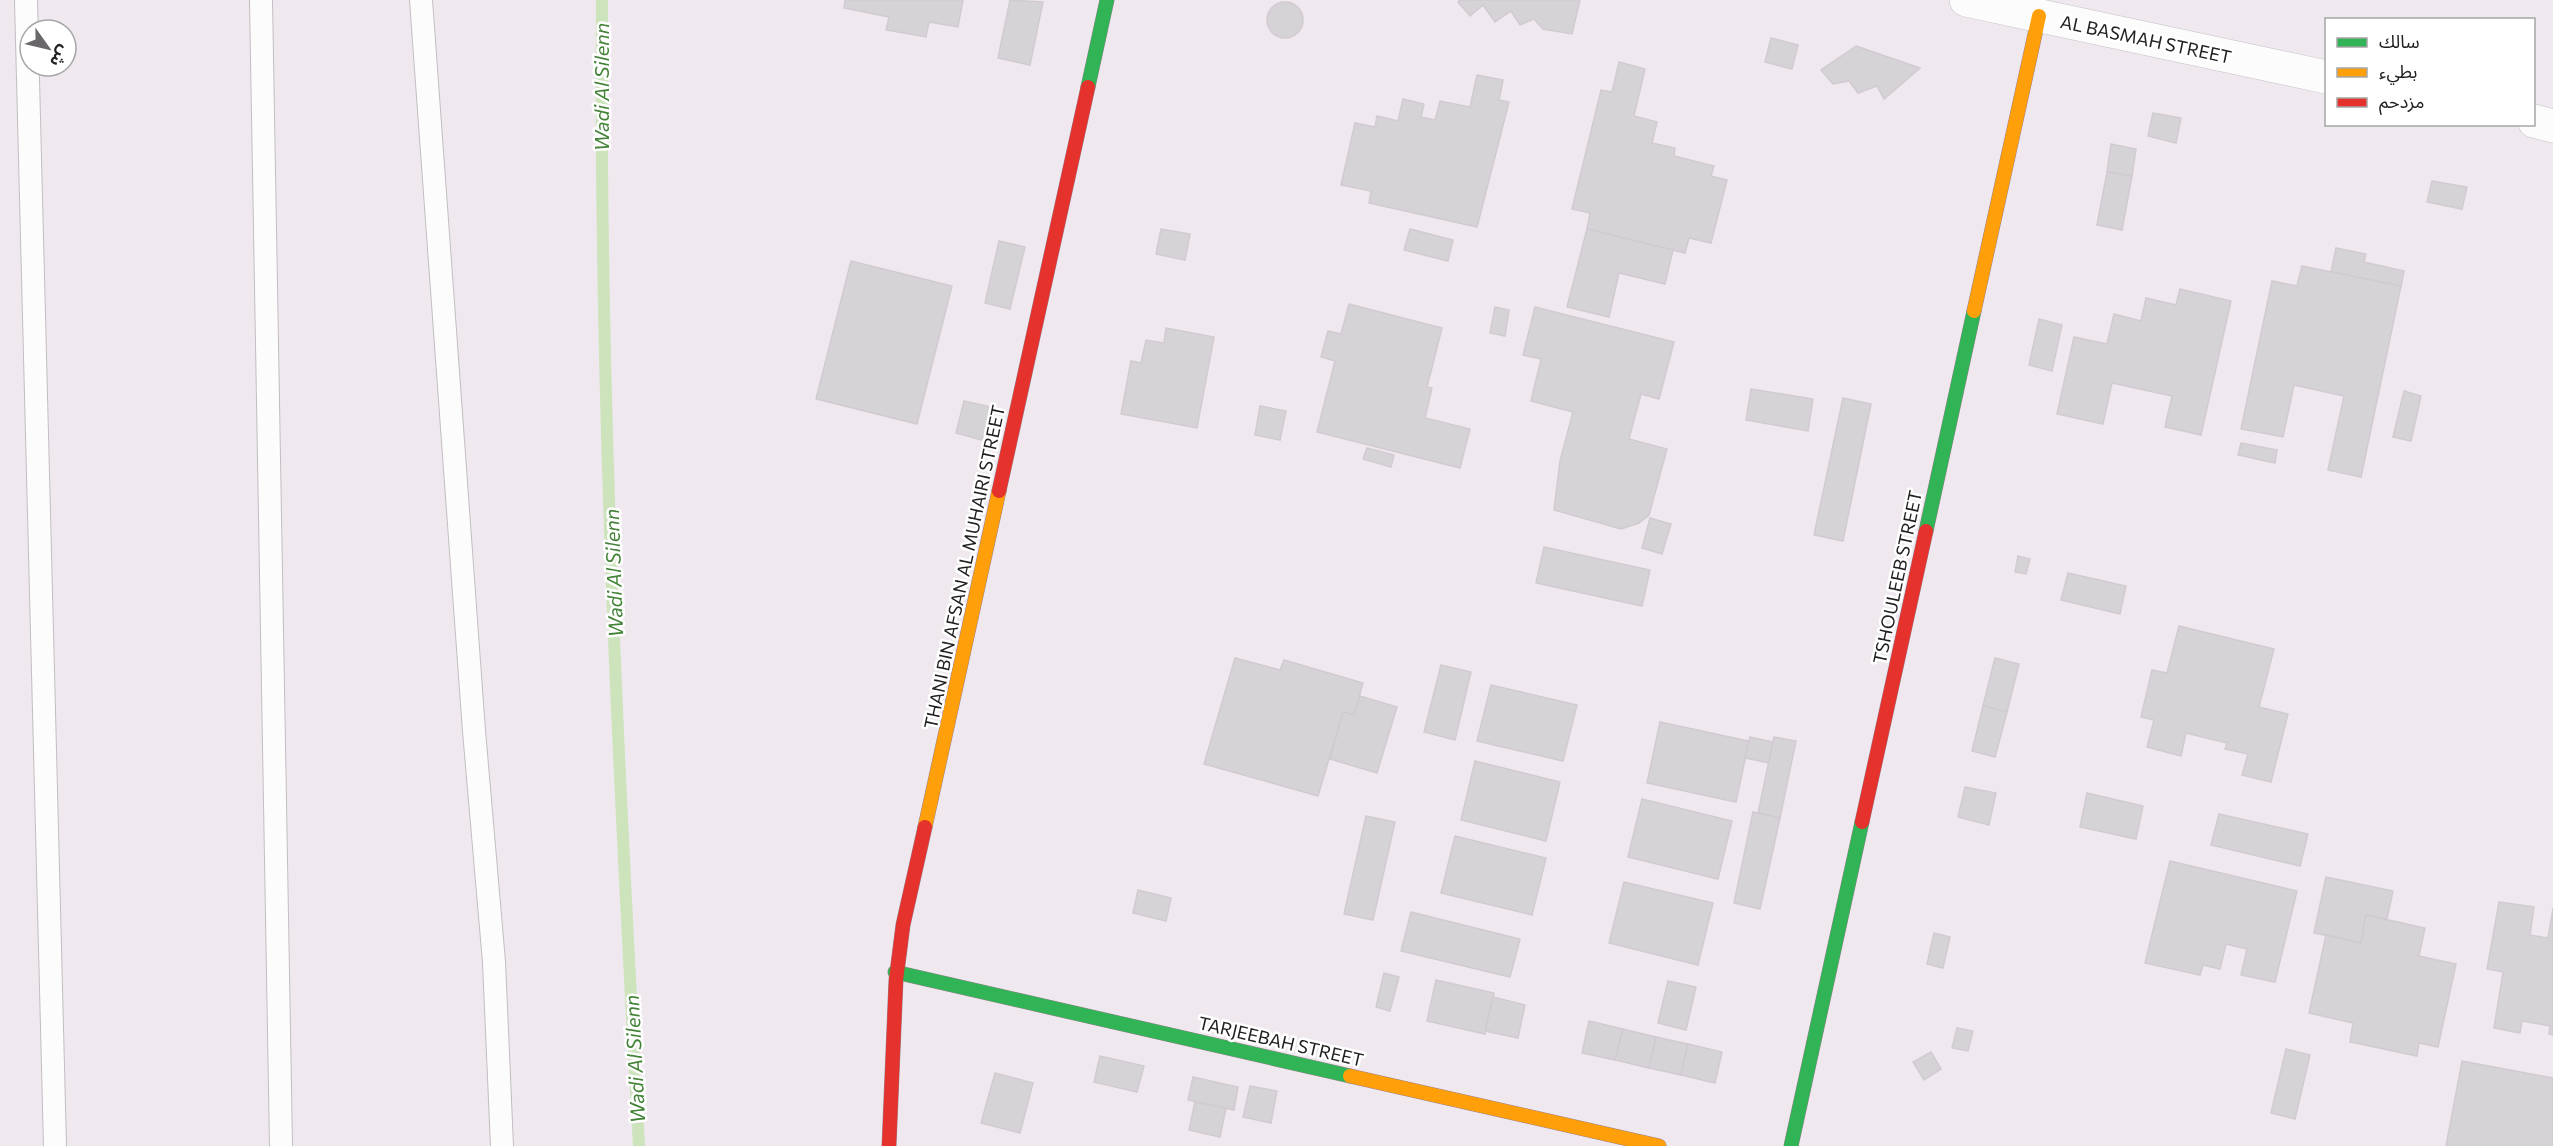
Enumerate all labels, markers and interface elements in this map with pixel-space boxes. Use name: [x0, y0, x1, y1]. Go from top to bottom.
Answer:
street label: AL BASMAH STREET: [2059, 10, 2233, 68]
north arrow: [18, 18, 78, 78]
legend: [2325, 18, 2535, 126]
water label: Wadi Al Silenn: [589, 23, 613, 151]
text: سالك: [2379, 30, 2420, 52]
text: ش: [46, 42, 75, 71]
text: بطيء: [2379, 60, 2417, 85]
text: مزدحم: [2379, 90, 2424, 115]
street label: THANI BIN AFSAN AL MUHAIRI STREET: [919, 403, 1009, 731]
street label: TSHOULEEB STREET: [1868, 488, 1926, 666]
water label: Wadi Al Silenn: [599, 508, 627, 638]
water label: Wadi Al Silenn: [619, 994, 649, 1124]
street label: TARJEEBAH STREET: [1196, 1011, 1366, 1071]

